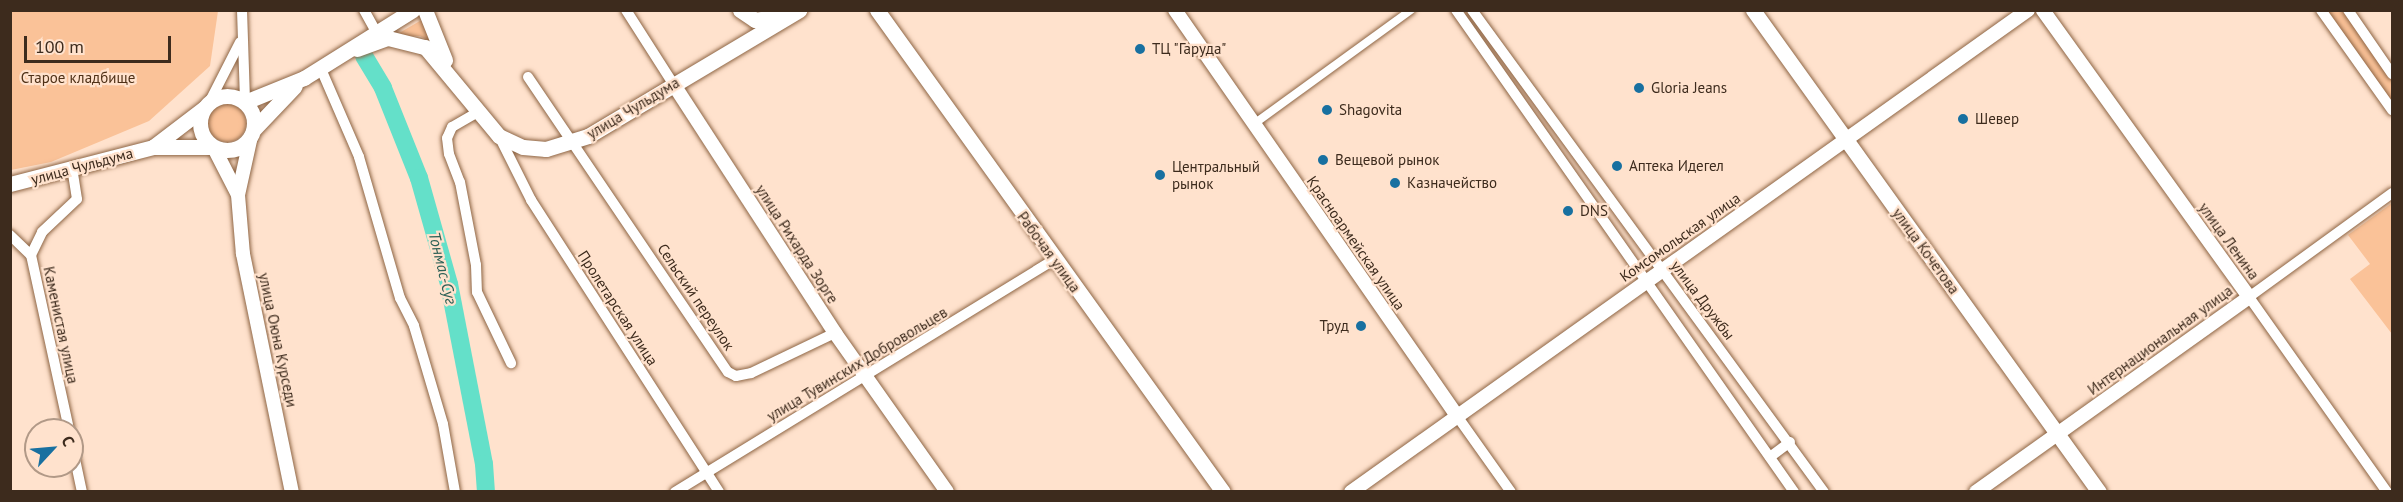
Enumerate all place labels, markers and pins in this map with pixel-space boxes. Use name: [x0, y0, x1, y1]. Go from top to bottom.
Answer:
place label: ТЦ "Гаруда": [1152, 40, 1227, 58]
marker: ТЦ "Гаруда": [1133, 42, 1147, 56]
place label: Gloria Jeans: [1651, 79, 1727, 97]
marker: Gloria Jeans: [1632, 81, 1646, 95]
place label: Shagovita: [1339, 101, 1402, 119]
marker: Shagovita: [1320, 103, 1334, 117]
place label: Шевер: [1975, 110, 2019, 128]
marker: Шевер: [1956, 112, 1970, 126]
place label: Вещевой рынок: [1335, 151, 1439, 169]
marker: Вещевой рынок: [1316, 153, 1330, 167]
place label: Центральный рынок: [1172, 157, 1260, 192]
place label: Аптека Идегел: [1629, 157, 1724, 175]
marker: Аптека Идегел: [1610, 159, 1624, 173]
marker: Центральный рынок: [1153, 168, 1167, 182]
place label: Казначейство: [1407, 174, 1497, 192]
marker: Казначейство: [1388, 176, 1402, 190]
place label: DNS: [1580, 202, 1608, 220]
marker: DNS: [1561, 204, 1575, 218]
place label: Труд: [1319, 317, 1349, 335]
marker: Труд: [1354, 319, 1368, 333]

